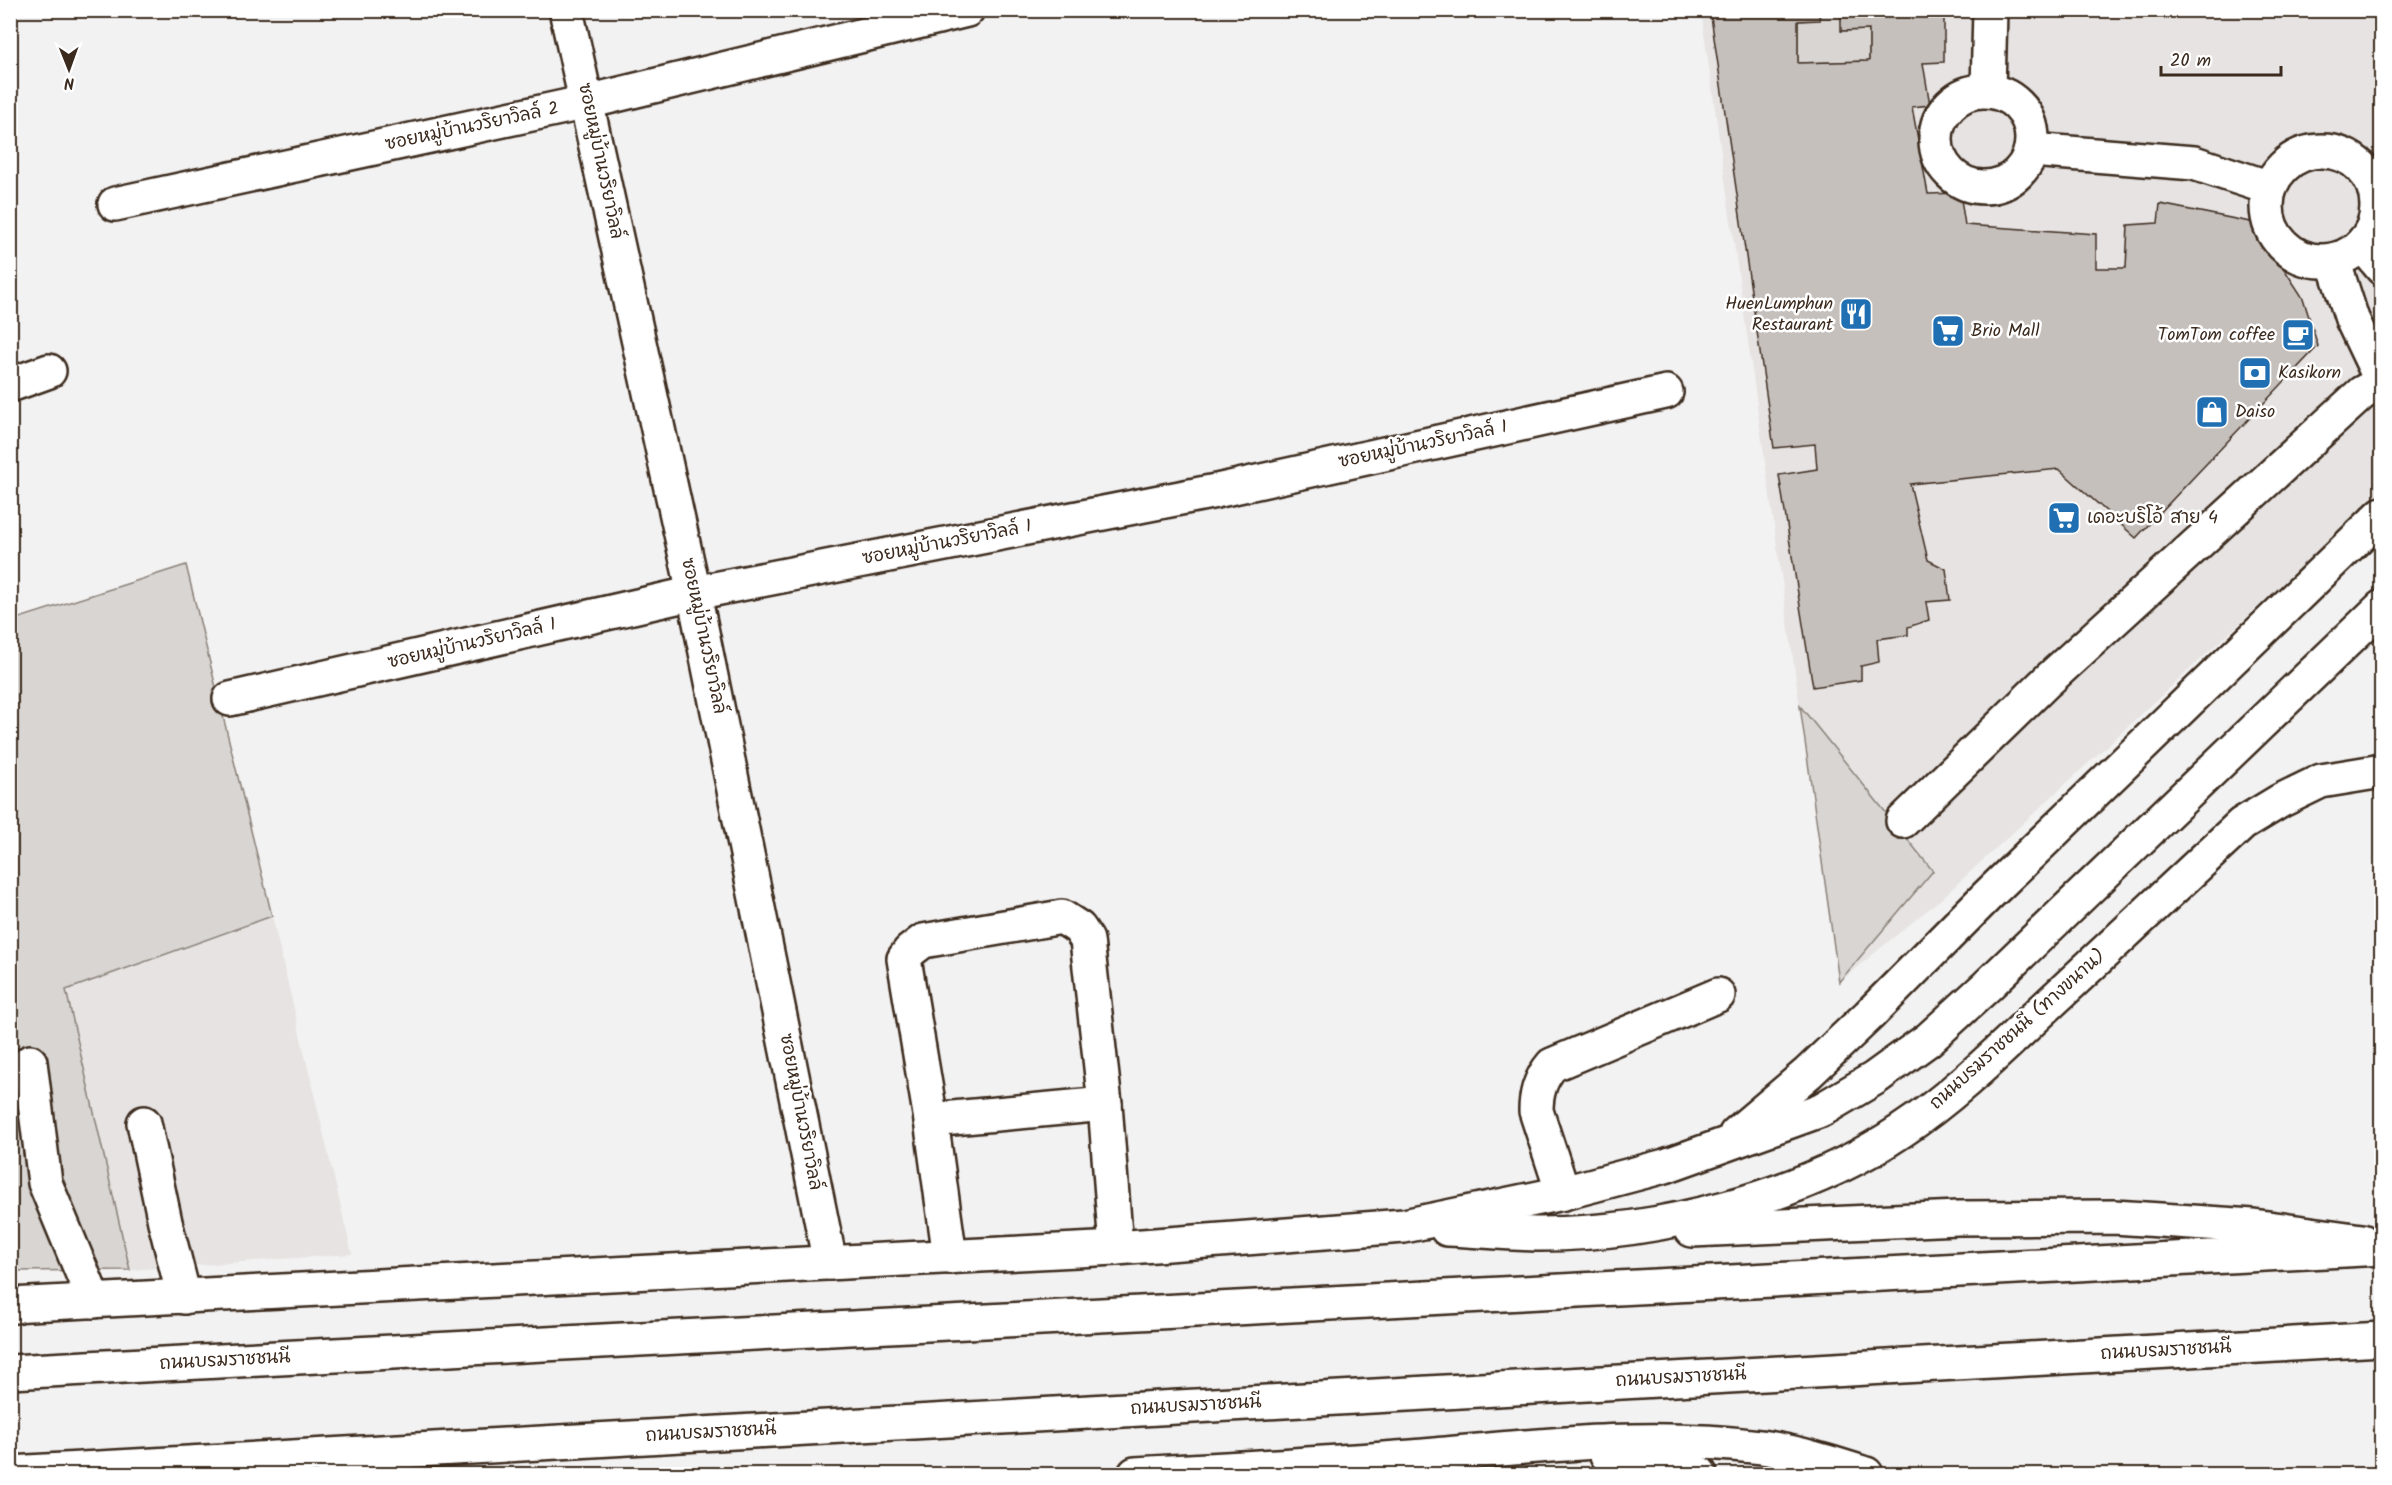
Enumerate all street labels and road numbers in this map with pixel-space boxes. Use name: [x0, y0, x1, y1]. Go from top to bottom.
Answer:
street label: ซอยหมู่บ้านวริยาวิลล์: [569, 80, 631, 242]
street label: ซอยหมู่บ้านวริยาวิลล์ 2: [383, 94, 561, 160]
street label: ซอยหมู่บ้านวริยาวิลล์ 1: [1336, 413, 1510, 477]
street label: ซอยหมู่บ้านวริยาวิลล์ 1: [860, 512, 1034, 574]
street label: ซอยหมู่บ้านวริยาวิลล์: [672, 555, 734, 717]
street label: ซอยหมู่บ้านวริยาวิลล์ 1: [385, 611, 559, 677]
street label: ถนนบรมราชชนนี (ทางขนาน): [1923, 943, 2113, 1117]
street label: ซอยหมู่บ้านวริยาวิลล์: [771, 1031, 829, 1193]
street label: ถนนบรมราชชนนี: [2100, 1333, 2232, 1369]
street label: ถนนบรมราชชนนี: [159, 1343, 291, 1379]
street label: ถนนบรมราชชนนี: [1615, 1360, 1747, 1396]
street label: ถนนบรมราชชนนี: [1130, 1388, 1262, 1424]
street label: ถนนบรมราชชนนี: [645, 1415, 777, 1451]

